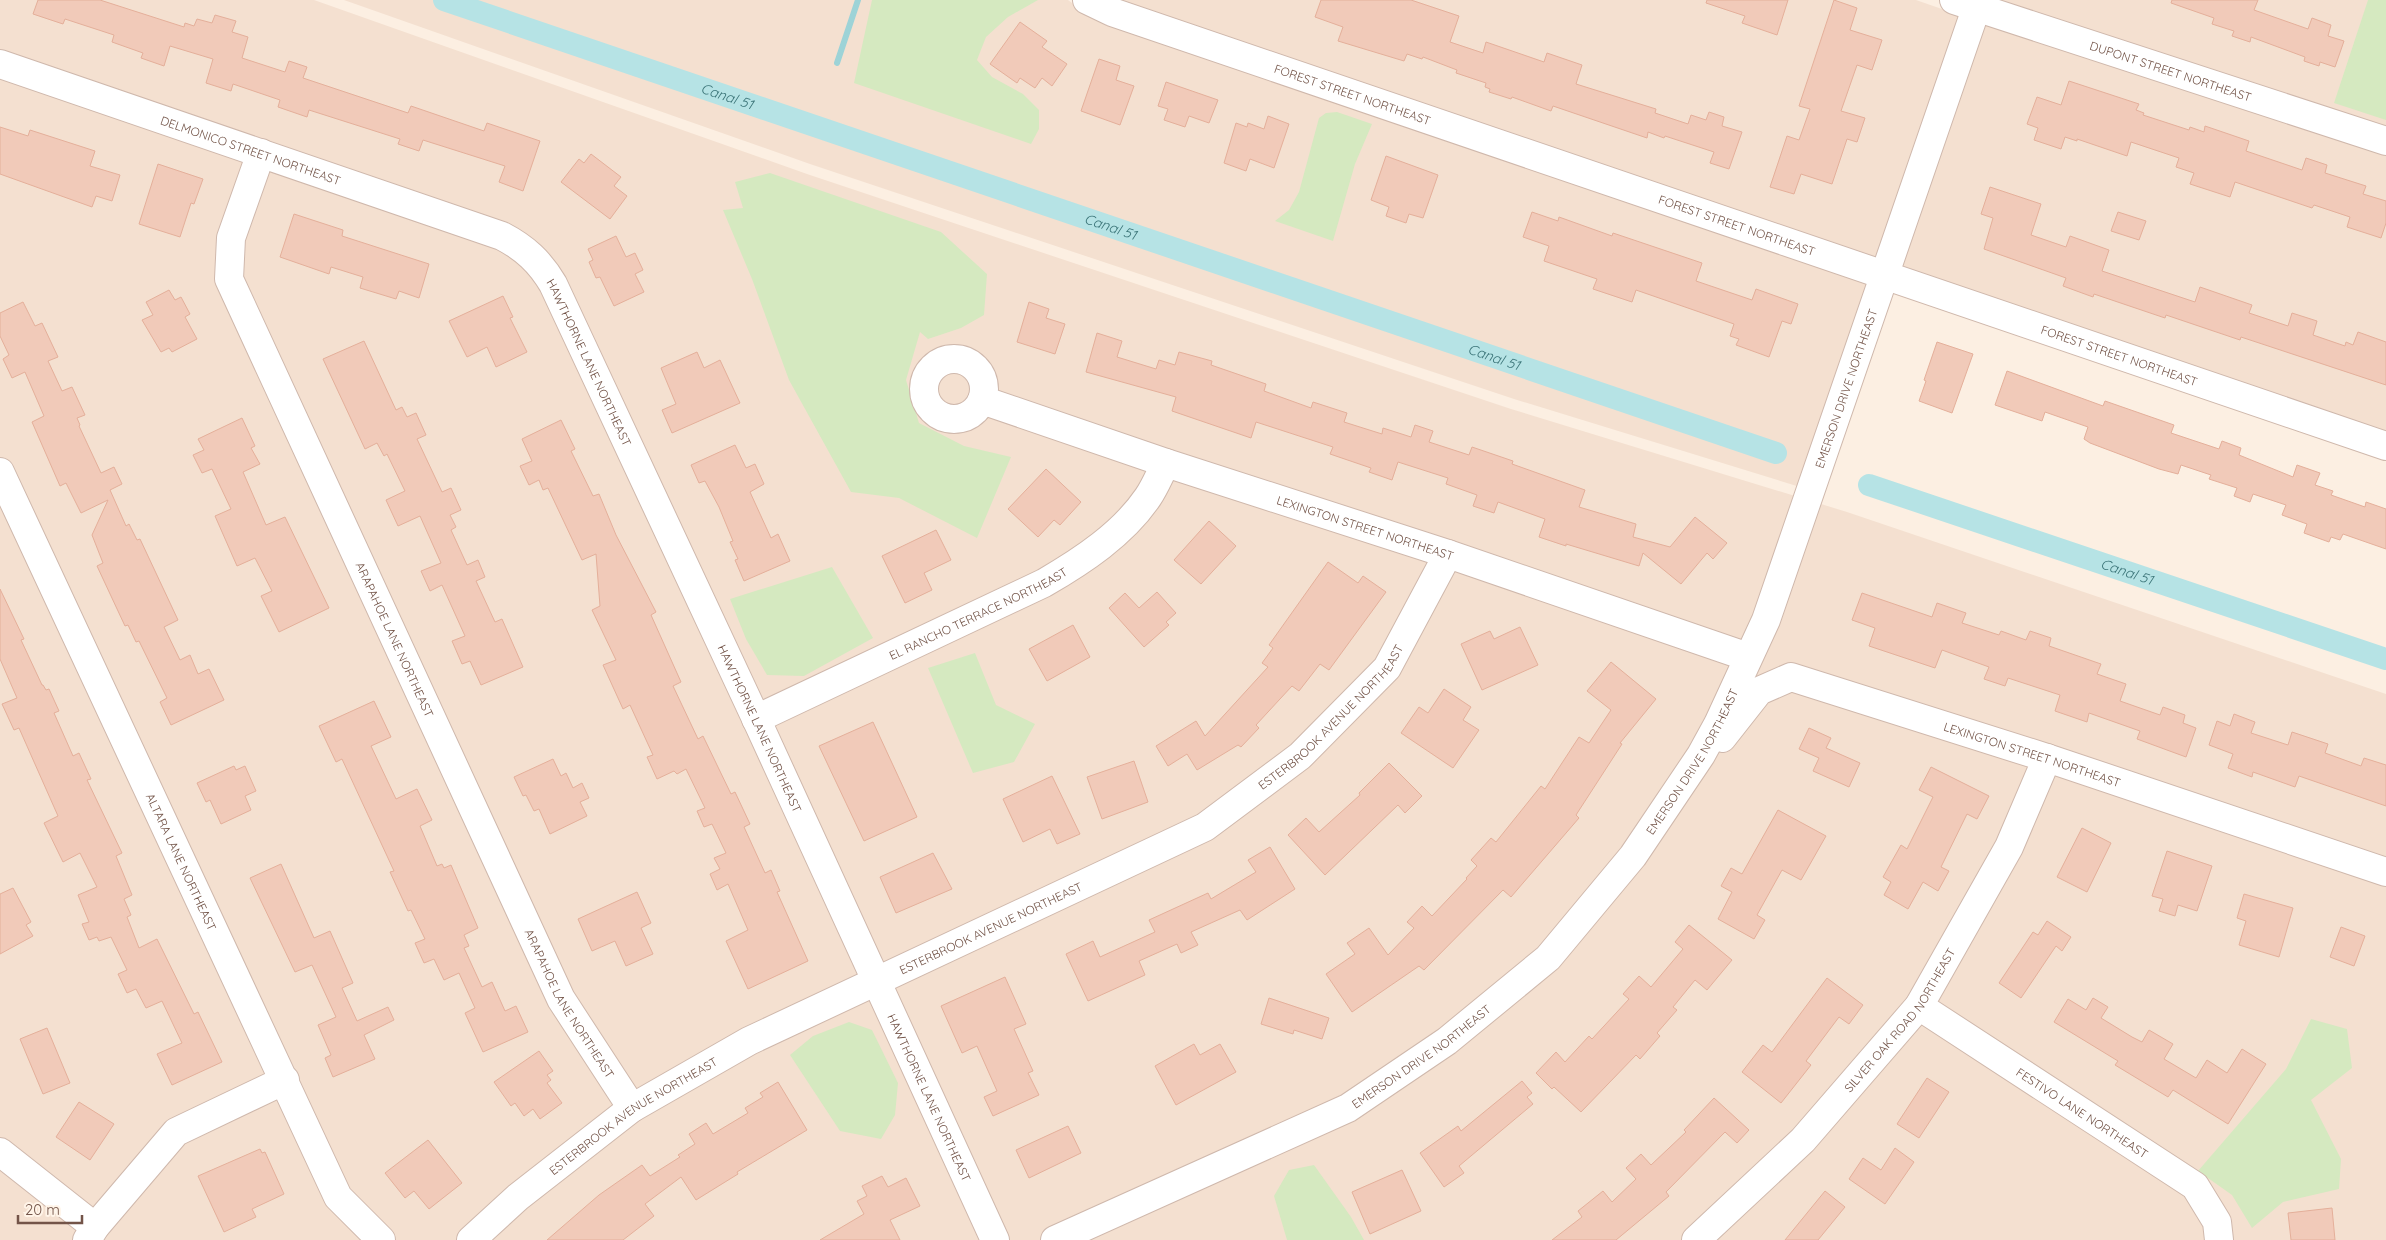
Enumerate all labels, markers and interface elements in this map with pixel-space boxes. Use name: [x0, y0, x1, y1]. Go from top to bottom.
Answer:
street label: DUPONT STREET NORTHEAST: [2088, 37, 2254, 104]
street label: FOREST STREET NORTHEAST: [1272, 60, 1433, 128]
water label: Canal 51: [699, 79, 756, 114]
street label: DELMONICO STREET NORTHEAST: [159, 112, 343, 188]
street label: FOREST STREET NORTHEAST: [1657, 191, 1817, 259]
water label: Canal 51: [1082, 209, 1140, 244]
street label: HAWTHORNE LANE NORTHEAST: [544, 276, 635, 448]
street label: EMERSON DRIVE NORTHEAST: [1811, 307, 1880, 470]
street label: FOREST STREET NORTHEAST: [2039, 322, 2200, 389]
water label: Canal 51: [1465, 340, 1523, 375]
street label: LEXINGTON STREET NORTHEAST: [1275, 492, 1456, 563]
water label: Canal 51: [2098, 555, 2156, 589]
street label: ARAPAHOE LANE NORTHEAST: [353, 559, 437, 719]
street label: EL RANCHO TERRACE NORTHEAST: [887, 564, 1070, 663]
street label: HAWTHORNE LANE NORTHEAST: [715, 642, 805, 815]
street label: ESTERBROOK AVENUE NORTHEAST: [1255, 642, 1406, 792]
street label: EMERSON DRIVE NORTHEAST: [1642, 686, 1741, 837]
street label: LEXINGTON STREET NORTHEAST: [1942, 718, 2123, 790]
street label: ALTARA LANE NORTHEAST: [143, 790, 220, 933]
street label: ESTERBROOK AVENUE NORTHEAST: [897, 878, 1084, 977]
street label: ARAPAHOE LANE NORTHEAST: [522, 926, 618, 1081]
street label: SILVER OAK ROAD NORTHEAST: [1841, 945, 1958, 1095]
street label: EMERSON DRIVE NORTHEAST: [1349, 1001, 1493, 1111]
street label: HAWTHORNE LANE NORTHEAST: [885, 1011, 975, 1184]
street label: ESTERBROOK AVENUE NORTHEAST: [546, 1053, 720, 1178]
street label: FESTIVO LANE NORTHEAST: [2014, 1064, 2151, 1161]
scale bar: [18, 1192, 81, 1224]
text: 20 m: [25, 1200, 60, 1219]

